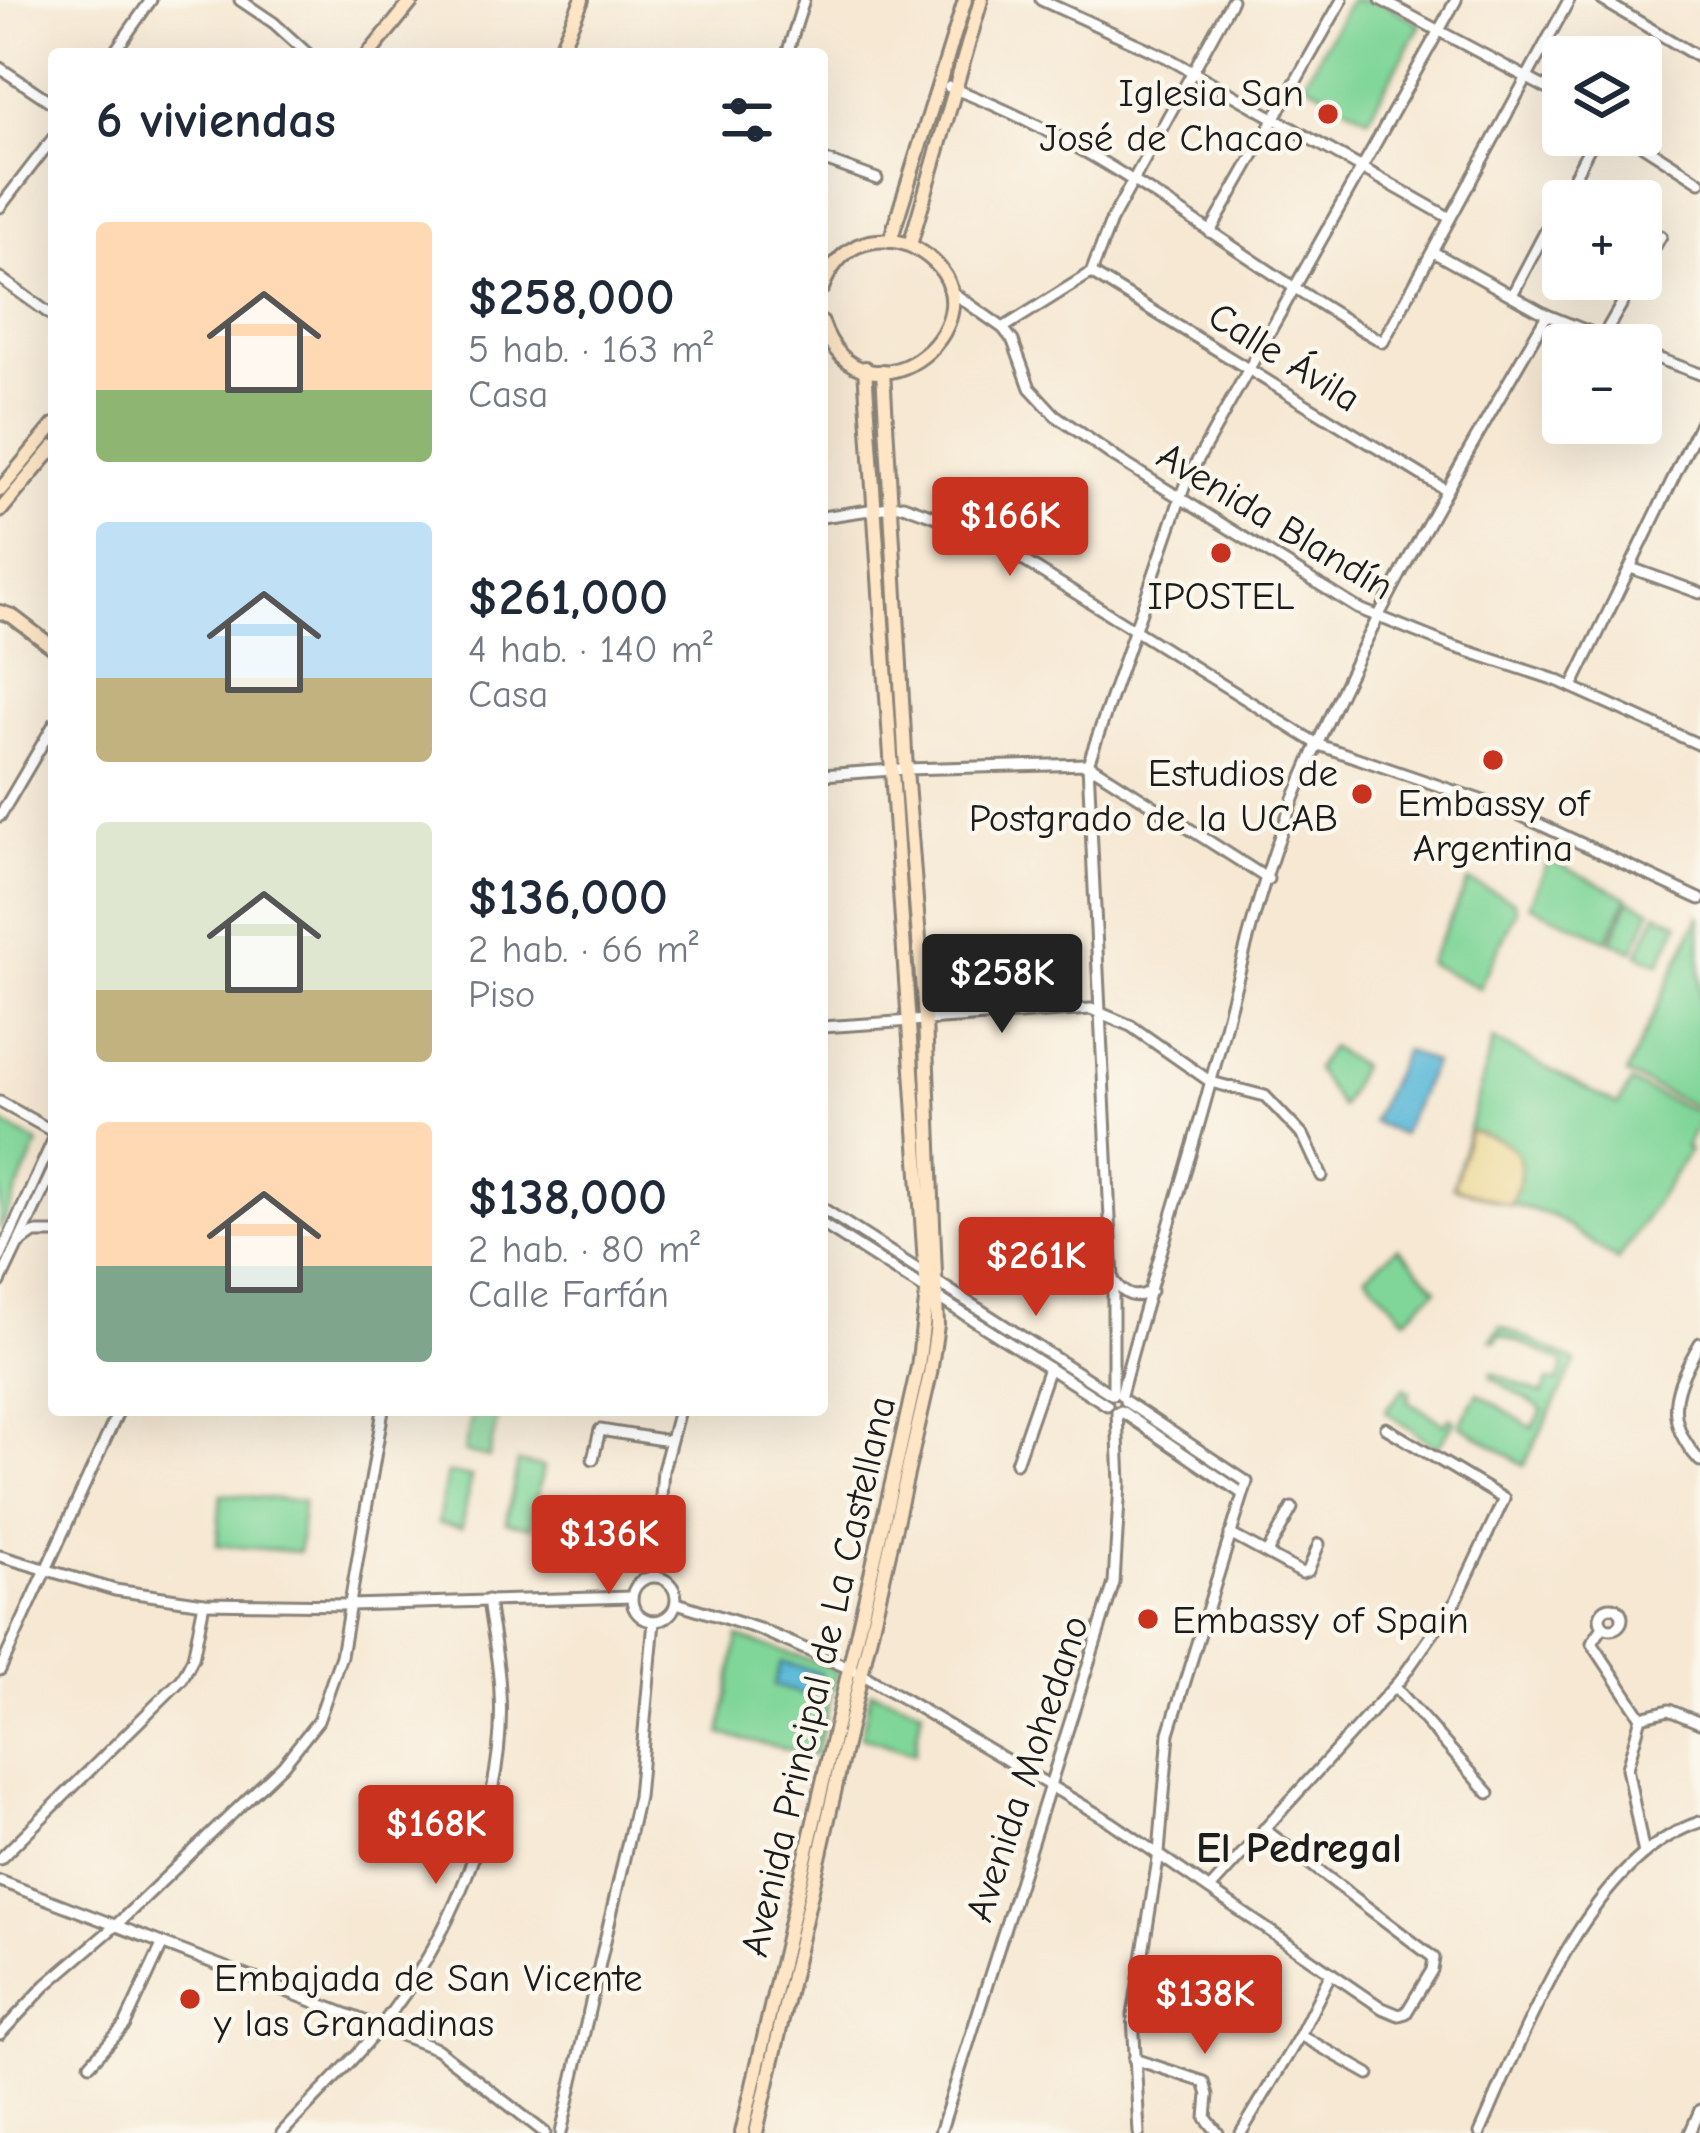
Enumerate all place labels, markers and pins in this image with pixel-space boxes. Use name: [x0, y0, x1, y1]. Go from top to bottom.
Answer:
place label: Iglesia San José de Chacao: [1039, 71, 1304, 161]
marker: Iglesia San José de Chacao: [1315, 101, 1341, 127]
pin: $166K: [926, 477, 1094, 579]
marker: IPOSTEL: [1208, 540, 1234, 566]
place label: IPOSTEL: [1147, 574, 1295, 619]
marker: Embassy of Argentina: [1480, 747, 1506, 773]
place label: Estudios de Postgrado de la UCAB: [969, 751, 1338, 841]
marker: Estudios de Postgrado de la UCAB: [1349, 781, 1375, 807]
place label: Embassy of Argentina: [1397, 781, 1591, 871]
pin: $258K: [918, 934, 1086, 1036]
pin: $261K: [952, 1217, 1120, 1319]
pin: $136K: [525, 1495, 693, 1597]
place label: Embassy of Spain: [1172, 1598, 1469, 1643]
marker: Embassy of Spain: [1135, 1606, 1161, 1632]
pin: $168K: [352, 1785, 520, 1887]
pin: $138K: [1121, 1955, 1289, 2057]
place label: Embajada de San Vicente y las Granadinas: [213, 1956, 643, 2046]
marker: Embajada de San Vicente y las Granadinas: [177, 1986, 203, 2012]

